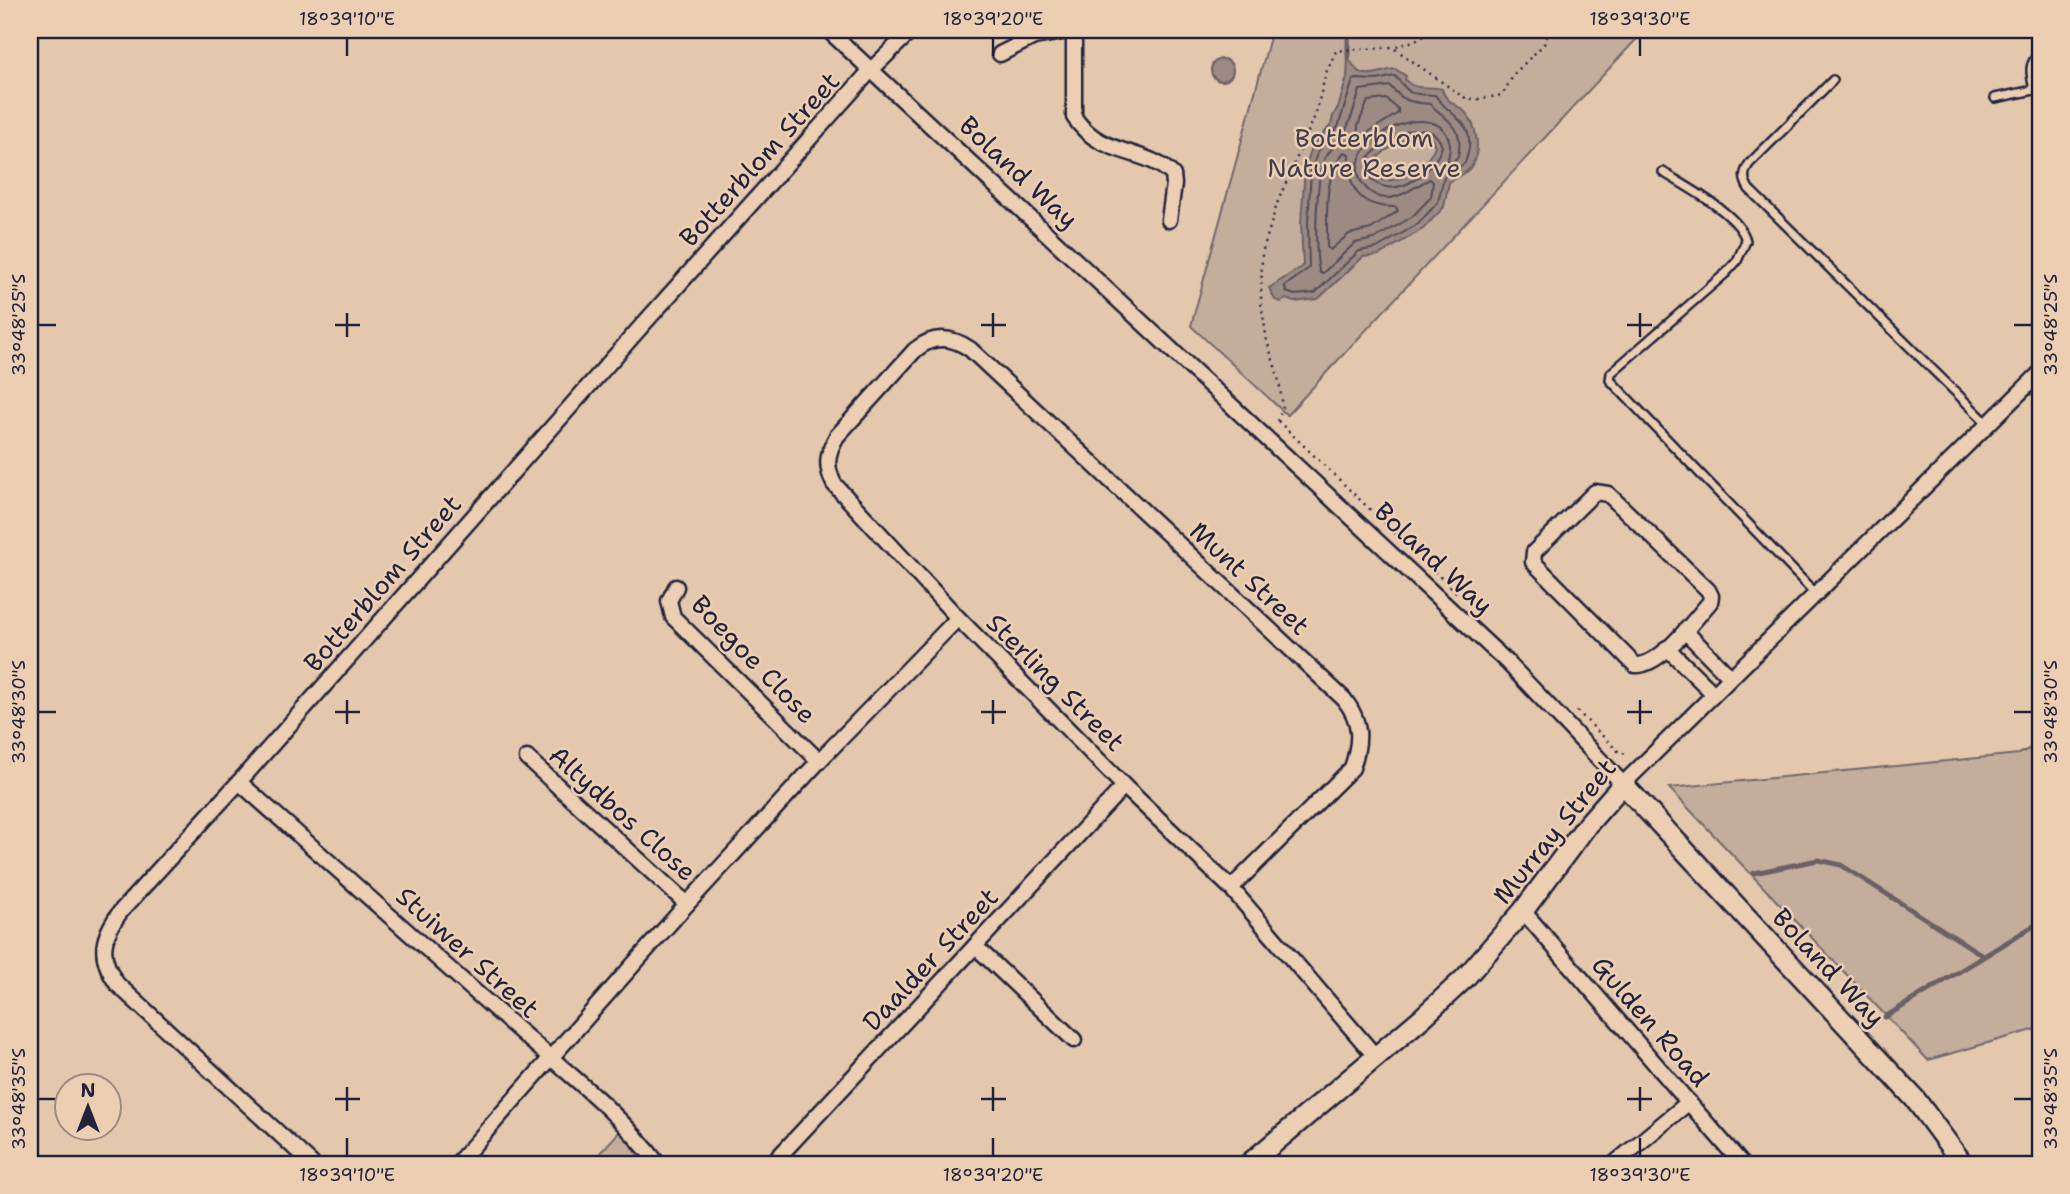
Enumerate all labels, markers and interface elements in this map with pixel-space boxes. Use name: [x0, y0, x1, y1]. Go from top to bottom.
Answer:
text: 18°39'10"E: [299, 7, 395, 31]
text: 18°39'20"E: [943, 7, 1043, 31]
text: 18°39'30"E: [1590, 7, 1690, 31]
street label: Botterblom Street: [671, 64, 847, 254]
street label: Boland Way: [952, 108, 1086, 236]
park label: Botterblom Nature Reserve: [1267, 120, 1461, 185]
text: 33°48'25"S: [7, 274, 31, 376]
text: 33°48'25"S: [2039, 274, 2063, 376]
street label: Botterblom Street: [295, 487, 469, 679]
street label: Boland Way: [1367, 494, 1501, 622]
street label: Munt Street: [1182, 513, 1318, 643]
street label: Boegoe Close: [684, 587, 824, 731]
street label: Sterling Street: [979, 605, 1133, 759]
text: 33°48'30"S: [7, 660, 31, 764]
text: 33°48'30"S: [2039, 660, 2063, 764]
street label: Altydbos Close: [542, 737, 704, 889]
street label: Murray Street: [1484, 751, 1624, 911]
street label: Stuiwer Street: [389, 878, 547, 1026]
street label: Daalder Street: [854, 880, 1006, 1038]
street label: Boland Way: [1765, 900, 1893, 1034]
street label: Gulden Road: [1584, 948, 1718, 1094]
text: 33°48'35"S: [7, 1048, 31, 1150]
text: 33°48'35"S: [2039, 1048, 2063, 1150]
north arrow: [52, 1072, 122, 1142]
text: N: [80, 1078, 96, 1103]
text: 18°39'10"E: [299, 1163, 395, 1187]
text: 18°39'20"E: [943, 1163, 1043, 1187]
text: 18°39'30"E: [1590, 1163, 1690, 1187]

